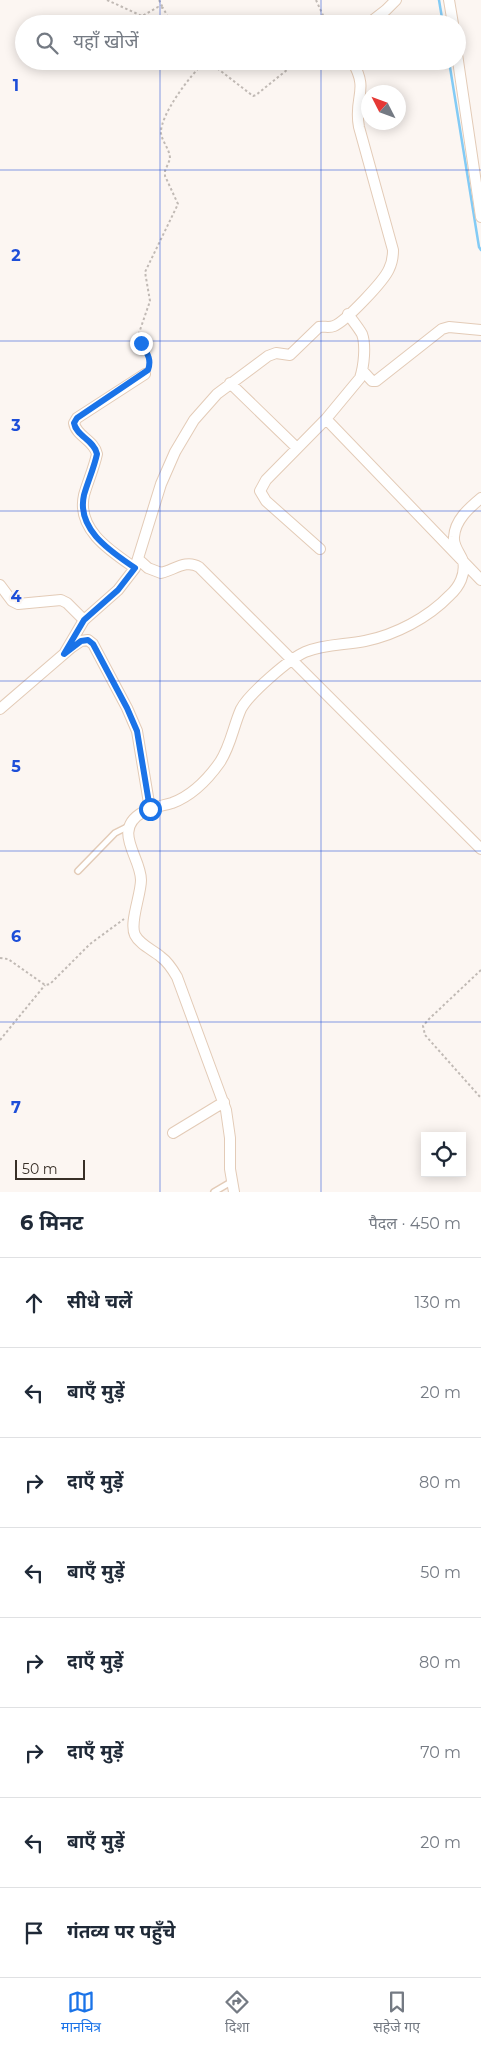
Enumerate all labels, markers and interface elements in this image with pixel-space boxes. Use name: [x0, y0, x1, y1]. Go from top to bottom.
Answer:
search box: [15, 15, 466, 70]
icon: search: [33, 29, 61, 57]
text: यहाँ खोजें: [73, 30, 139, 53]
text: 1: [13, 76, 19, 95]
north arrow: [361, 85, 406, 130]
text: 2: [11, 246, 21, 265]
route end: [130, 332, 153, 355]
text: 3: [10, 416, 21, 435]
text: 4: [10, 587, 22, 606]
text: 5: [11, 757, 21, 776]
route start: [139, 798, 162, 821]
text: 6: [11, 927, 21, 946]
text: 7: [11, 1098, 21, 1117]
map controls: [421, 1132, 466, 1177]
button: locate: [421, 1132, 466, 1177]
scale bar: [15, 1157, 85, 1180]
text: 50 m: [22, 1160, 58, 1178]
text: 6 मिनट: [20, 1210, 83, 1235]
text: पैदल · 450 m: [369, 1214, 461, 1233]
icon: ahead: [20, 1289, 48, 1317]
text: सीधे चलें: [67, 1290, 132, 1313]
text: 130 m: [414, 1293, 461, 1312]
icon: left: [20, 1379, 48, 1407]
text: बाएँ मुड़ें: [67, 1380, 124, 1403]
text: 20 m: [420, 1383, 461, 1402]
icon: right: [20, 1469, 48, 1497]
text: दाएँ मुड़ें: [67, 1470, 123, 1493]
text: 80 m: [419, 1473, 461, 1492]
icon: left: [20, 1559, 48, 1587]
text: बाएँ मुड़ें: [67, 1560, 124, 1583]
text: 50 m: [420, 1563, 461, 1582]
icon: right: [20, 1649, 48, 1677]
text: दाएँ मुड़ें: [67, 1650, 123, 1673]
text: 80 m: [419, 1653, 461, 1672]
icon: right: [20, 1739, 48, 1767]
text: दाएँ मुड़ें: [67, 1740, 123, 1763]
text: 70 m: [420, 1743, 461, 1762]
icon: left: [20, 1829, 48, 1857]
text: बाएँ मुड़ें: [67, 1830, 124, 1853]
text: 20 m: [420, 1833, 461, 1852]
icon: arrive: [20, 1919, 48, 1947]
text: गंतव्य पर पहुँचे: [67, 1920, 175, 1943]
tab: मानचित्र: [61, 1988, 101, 2038]
tab: दिशा: [223, 1988, 251, 2038]
tab: सहेजे गए: [373, 1988, 420, 2038]

